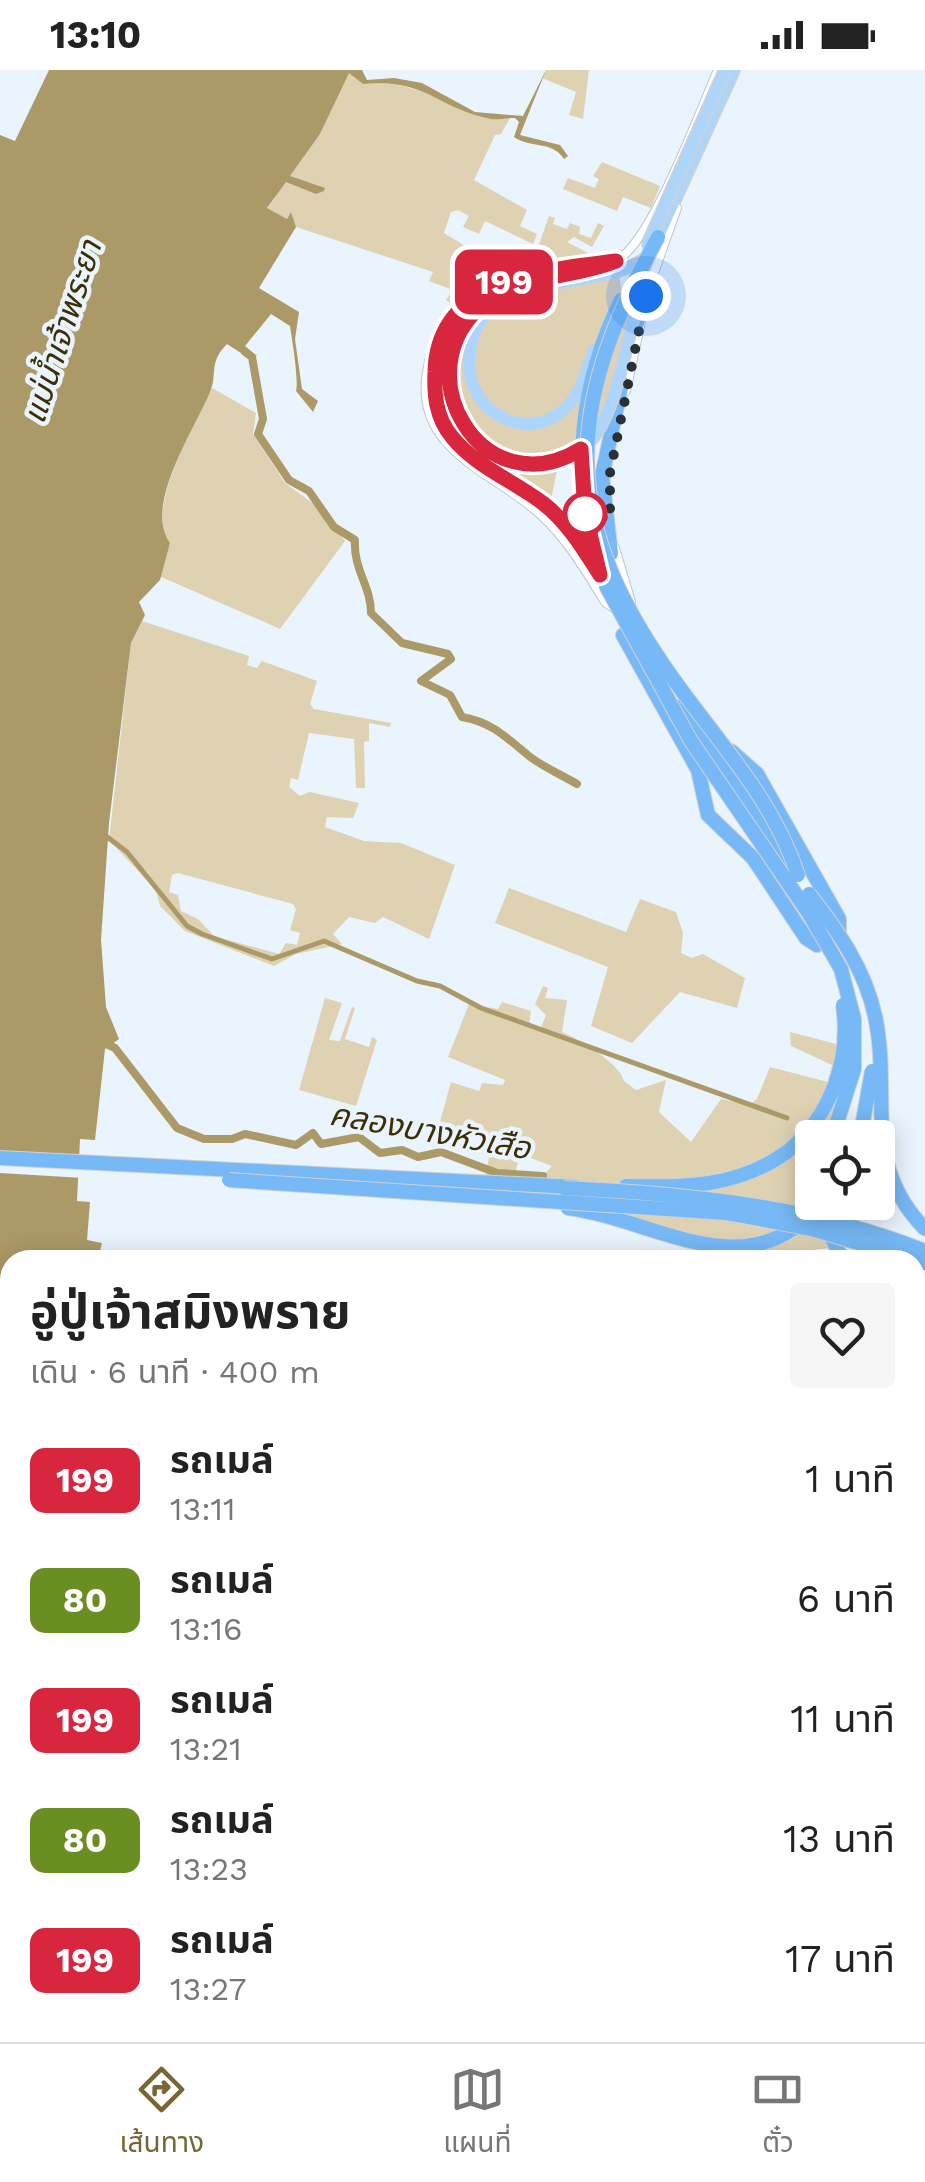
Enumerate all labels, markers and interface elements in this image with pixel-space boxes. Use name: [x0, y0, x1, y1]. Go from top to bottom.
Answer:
text: 13:10: [50, 13, 141, 57]
water label: แม่น้ำเจ้าพระยา: [12, 233, 110, 428]
line badge: 199: [446, 250, 562, 314]
text: 199: [475, 261, 533, 303]
your location: [621, 271, 671, 321]
unlabelled marker: [564, 493, 606, 535]
water label: คลองบางหัวเสือ: [327, 1095, 535, 1168]
map controls: [795, 1120, 895, 1220]
button: locate: [795, 1120, 895, 1220]
text: อู่ปู่เจ้าสมิงพราย: [30, 1283, 351, 1340]
button: heart: [790, 1283, 895, 1388]
text: เดิน · 6 นาที · 400 m: [30, 1353, 320, 1391]
text: รถเมล์: [170, 1438, 274, 1482]
text: 1 นาที: [805, 1457, 895, 1501]
text: 199: [56, 1459, 114, 1501]
text: 13:11: [170, 1490, 236, 1528]
text: รถเมล์: [170, 1558, 274, 1602]
text: 6 นาที: [797, 1577, 895, 1621]
text: 80: [63, 1579, 107, 1621]
text: 13:16: [170, 1610, 243, 1648]
text: รถเมล์: [170, 1678, 274, 1722]
text: 11 นาที: [791, 1697, 895, 1741]
text: 199: [56, 1699, 114, 1741]
text: 13:21: [170, 1730, 242, 1768]
text: รถเมล์: [170, 1798, 274, 1842]
text: 13 นาที: [783, 1817, 895, 1861]
text: 80: [63, 1819, 107, 1861]
text: 13:23: [170, 1850, 248, 1888]
text: รถเมล์: [170, 1918, 274, 1962]
text: 17 นาที: [785, 1937, 895, 1981]
text: 199: [56, 1939, 114, 1981]
text: 13:27: [170, 1970, 247, 2008]
tab: เส้นทาง: [120, 2062, 204, 2165]
tab: แผนที่: [443, 2062, 511, 2165]
tab: ตั๋ว: [750, 2062, 805, 2165]

